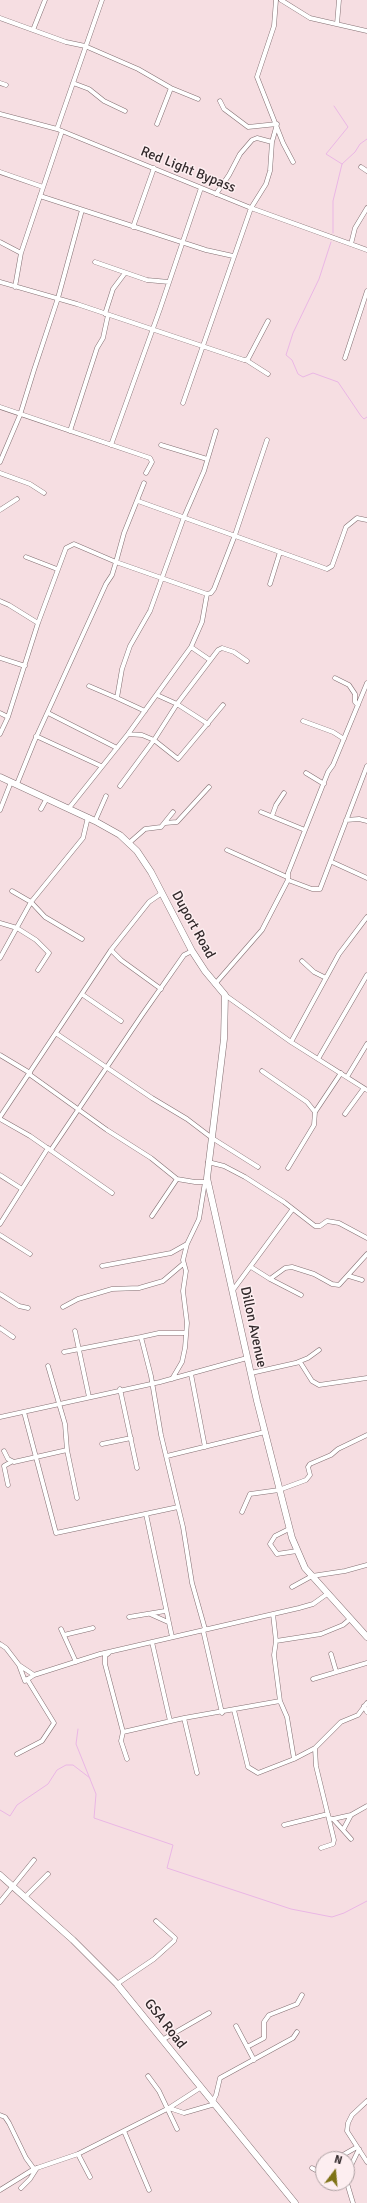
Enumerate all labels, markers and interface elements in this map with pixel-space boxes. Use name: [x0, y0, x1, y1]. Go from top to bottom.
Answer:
street label: Red Light Bypass: [138, 143, 238, 197]
street label: Duport Road: [168, 888, 218, 962]
street label: Dillon Avenue: [236, 1285, 270, 1369]
street label: GSA Road: [140, 1996, 190, 2052]
north arrow: [315, 2151, 355, 2191]
text: N: [333, 2153, 344, 2167]

